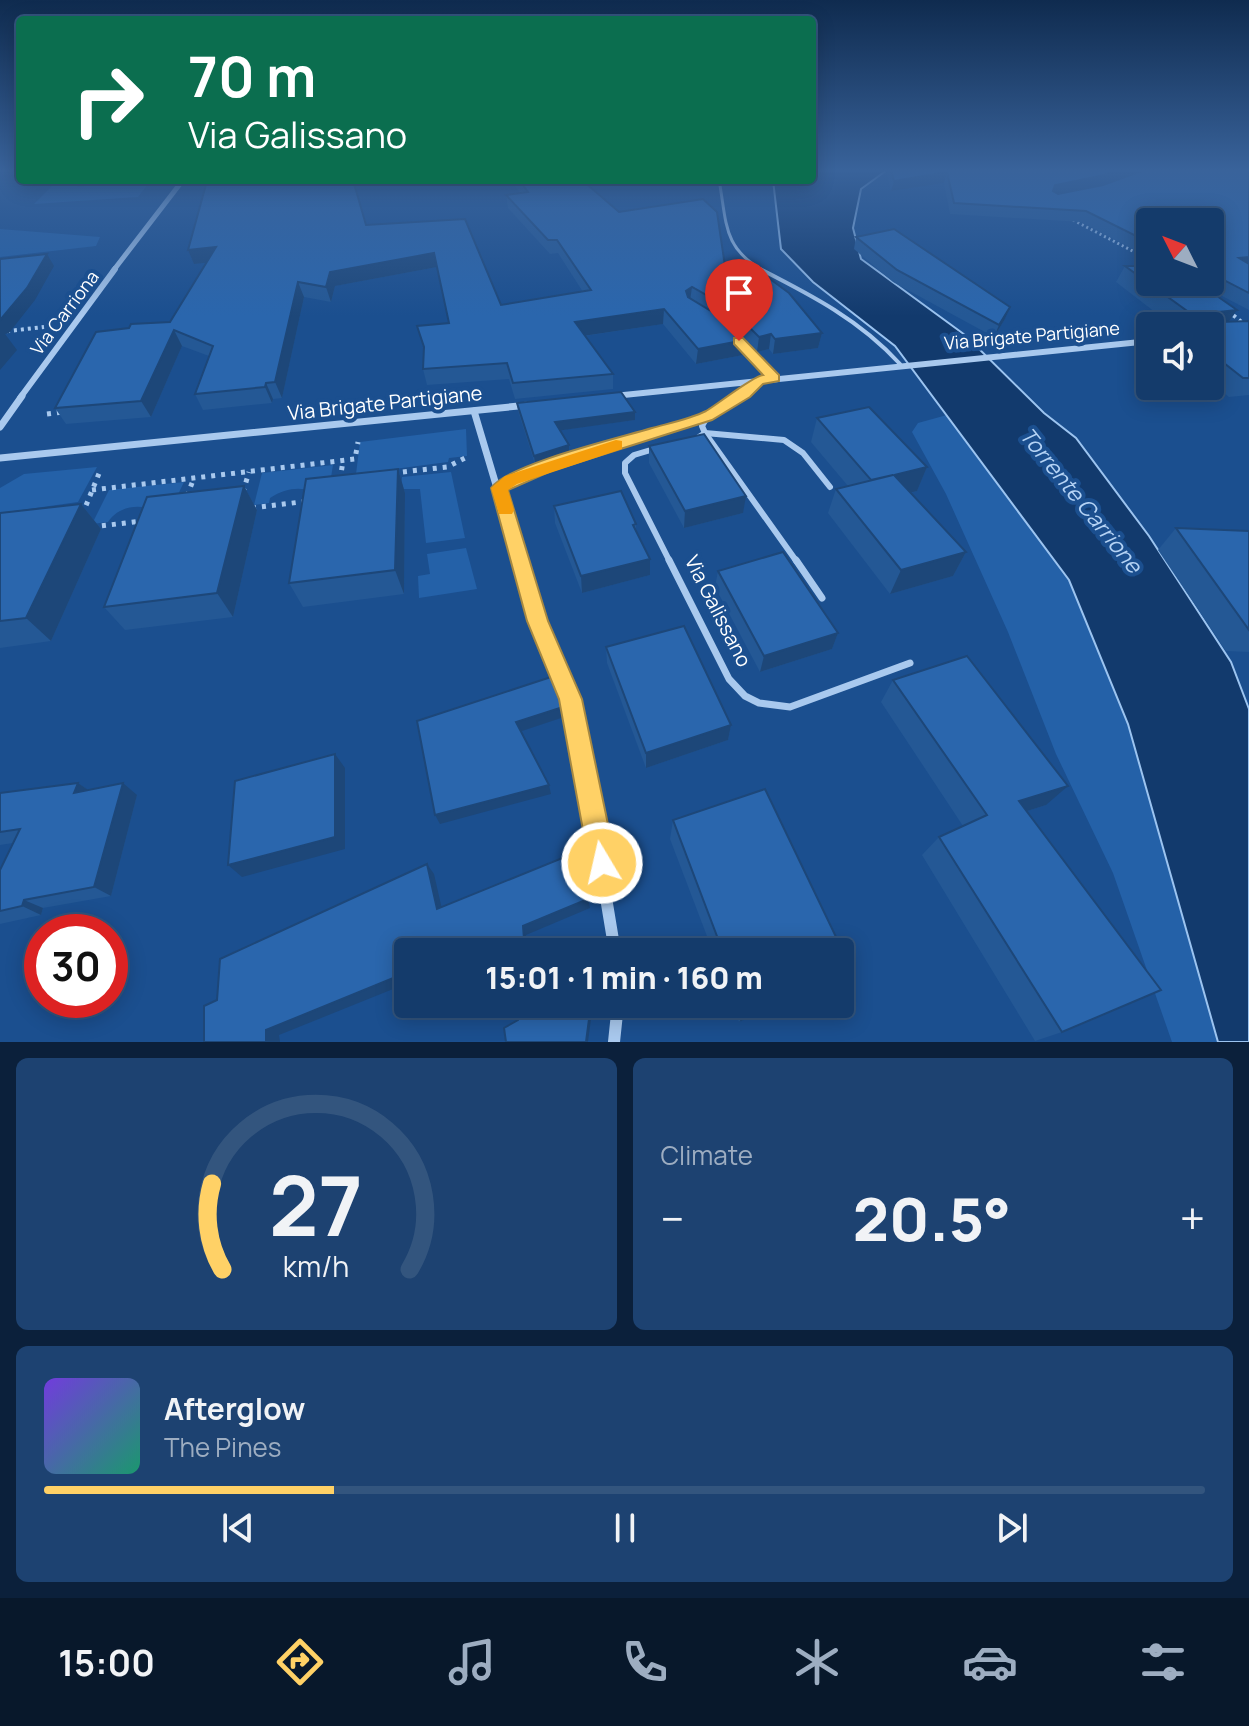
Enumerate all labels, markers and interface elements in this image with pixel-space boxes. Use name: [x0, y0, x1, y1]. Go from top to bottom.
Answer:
text: 70 m: [188, 37, 316, 114]
icon: right: [56, 48, 160, 152]
text: Via Galissano: [188, 110, 407, 159]
north arrow: [1136, 208, 1224, 296]
map controls: [1136, 208, 1224, 400]
pin: [705, 259, 773, 341]
street label: Via Carriona: [25, 265, 104, 359]
icon: arrive: [717, 271, 761, 315]
button: sound: [1136, 312, 1224, 400]
street label: Via Brigate Partigiane: [943, 315, 1121, 355]
street label: Via Brigate Partigiane: [286, 379, 484, 426]
water label: Torrente Carrione: [1013, 421, 1150, 580]
street label: Via Galissano: [679, 550, 758, 671]
position arrow: [560, 821, 644, 905]
speed limit sign: 30: [24, 914, 128, 1018]
text: 15:01 · 1 min · 160 m: [485, 957, 763, 998]
text: Climate: [661, 1137, 753, 1173]
text: 27: [269, 1147, 363, 1261]
text: 20.5°: [853, 1177, 1011, 1259]
text: −: [661, 1188, 684, 1248]
text: +: [1180, 1188, 1205, 1248]
text: km/h: [283, 1247, 349, 1286]
text: Afterglow: [164, 1388, 305, 1429]
text: The Pines: [164, 1429, 281, 1465]
icon: previous: [216, 1506, 260, 1550]
icon: pause: [603, 1506, 647, 1550]
icon: next: [990, 1506, 1034, 1550]
icon: directions: [272, 1634, 328, 1690]
icon: music: [444, 1634, 500, 1690]
icon: phone: [617, 1634, 673, 1690]
icon: climate: [789, 1634, 845, 1690]
icon: car: [962, 1634, 1018, 1690]
icon: filters: [1135, 1634, 1191, 1690]
text: 15:00: [58, 1638, 155, 1687]

